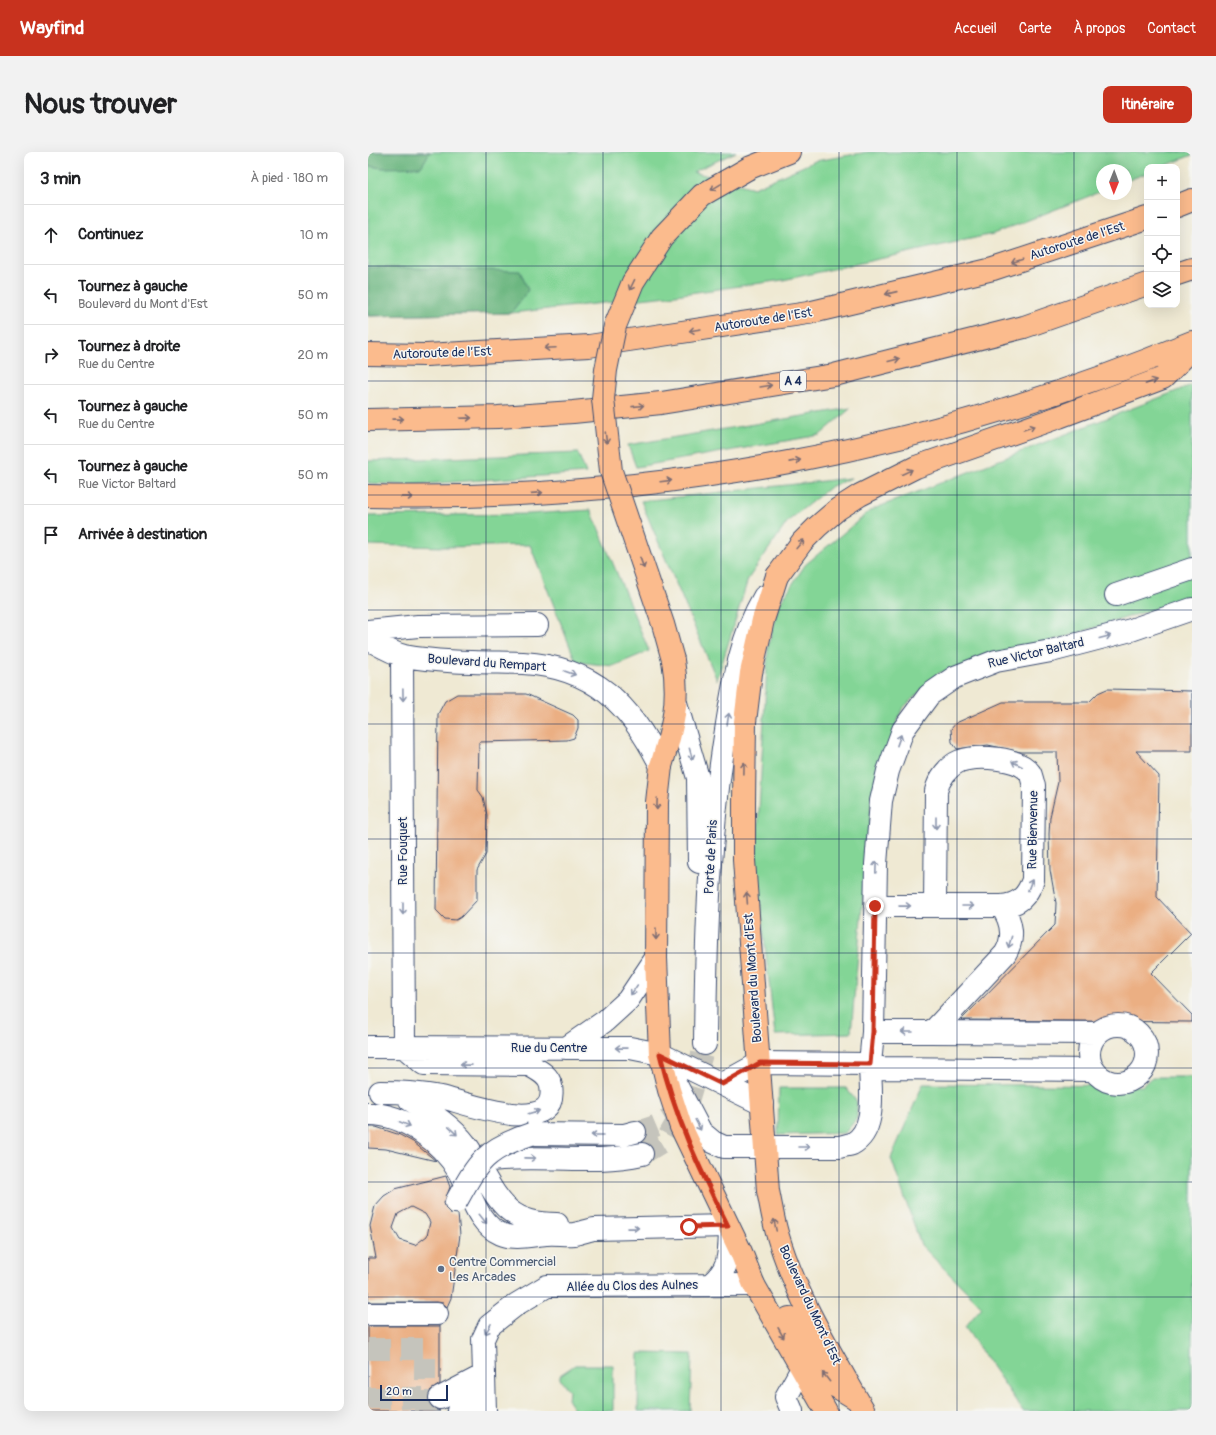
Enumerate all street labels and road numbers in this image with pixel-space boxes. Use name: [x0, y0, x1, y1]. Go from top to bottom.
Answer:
street label: Autoroute de l’Est: [1028, 218, 1127, 264]
street label: Autoroute de l’Est: [713, 304, 814, 336]
street label: Autoroute de l’Est: [392, 343, 492, 363]
road number: A 4: [780, 371, 806, 391]
street label: Rue Victor Baltard: [986, 634, 1086, 672]
street label: Boulevard du Rempart: [427, 651, 548, 675]
street label: Rue Bienvenue: [1024, 790, 1042, 870]
street label: Rue Fouquet: [395, 816, 411, 885]
street label: Porte de Paris: [701, 819, 721, 895]
street label: Boulevard du Mont d'Est: [740, 912, 766, 1043]
street label: Rue du Centre: [511, 1040, 588, 1056]
street label: Boulevard du Mont d'Est: [775, 1243, 845, 1368]
street label: Allée du Clos des Aulnes: [566, 1277, 698, 1295]

